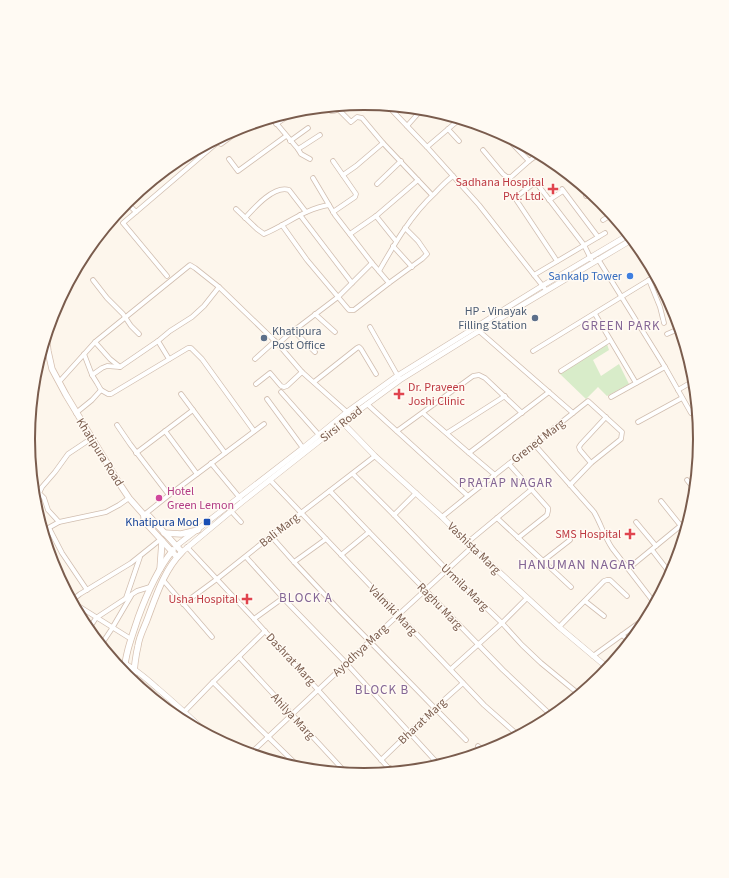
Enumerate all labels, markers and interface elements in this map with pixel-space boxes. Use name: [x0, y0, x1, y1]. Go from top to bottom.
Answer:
place label: Sadhana Hospital Pvt. Ltd.: [455, 174, 544, 205]
marker: Sadhana Hospital Pvt. Ltd.: [547, 183, 559, 195]
place label: Sankalp Tower: [548, 268, 623, 285]
marker: Sankalp Tower: [625, 271, 635, 281]
place label: HP - Vinayak Filling Station: [458, 303, 527, 334]
marker: HP - Vinayak Filling Station: [530, 313, 540, 323]
district label: GREEN PARK: [582, 317, 660, 335]
place label: Khatipura Post Office: [272, 323, 325, 354]
marker: Khatipura Post Office: [259, 333, 269, 343]
place label: Dr. Praveen Joshi Clinic: [408, 379, 466, 410]
marker: Dr. Praveen Joshi Clinic: [393, 388, 405, 400]
street label: Sirsi Road: [317, 402, 366, 446]
street label: Khatipura Road: [72, 415, 127, 490]
street label: Grened Marg: [508, 415, 569, 468]
district label: PRATAP NAGAR: [459, 474, 553, 492]
place label: Hotel Green Lemon: [167, 483, 234, 514]
marker: Hotel Green Lemon: [154, 493, 164, 503]
street label: Bali Marg: [256, 509, 303, 551]
place label: Khatipura Mod: [125, 514, 199, 531]
marker: Khatipura Mod: [202, 517, 212, 527]
street label: Vashista Marg: [443, 518, 504, 578]
place label: SMS Hospital: [555, 526, 621, 543]
marker: SMS Hospital: [624, 528, 636, 540]
district label: HANUMAN NAGAR: [518, 555, 636, 575]
street label: Urmila Marg: [437, 560, 493, 615]
street label: Raghu Marg: [413, 579, 466, 634]
street label: Valmiki Marg: [364, 581, 421, 639]
district label: BLOCK A: [279, 589, 333, 607]
place label: Usha Hospital: [168, 591, 238, 608]
marker: Usha Hospital: [241, 593, 253, 605]
street label: Ayodhya Marg: [329, 620, 392, 681]
street label: Dashrat Marg: [262, 629, 319, 689]
district label: BLOCK B: [355, 681, 409, 699]
street label: Ahilya Marg: [267, 689, 319, 743]
street label: Bharat Marg: [394, 694, 450, 748]

